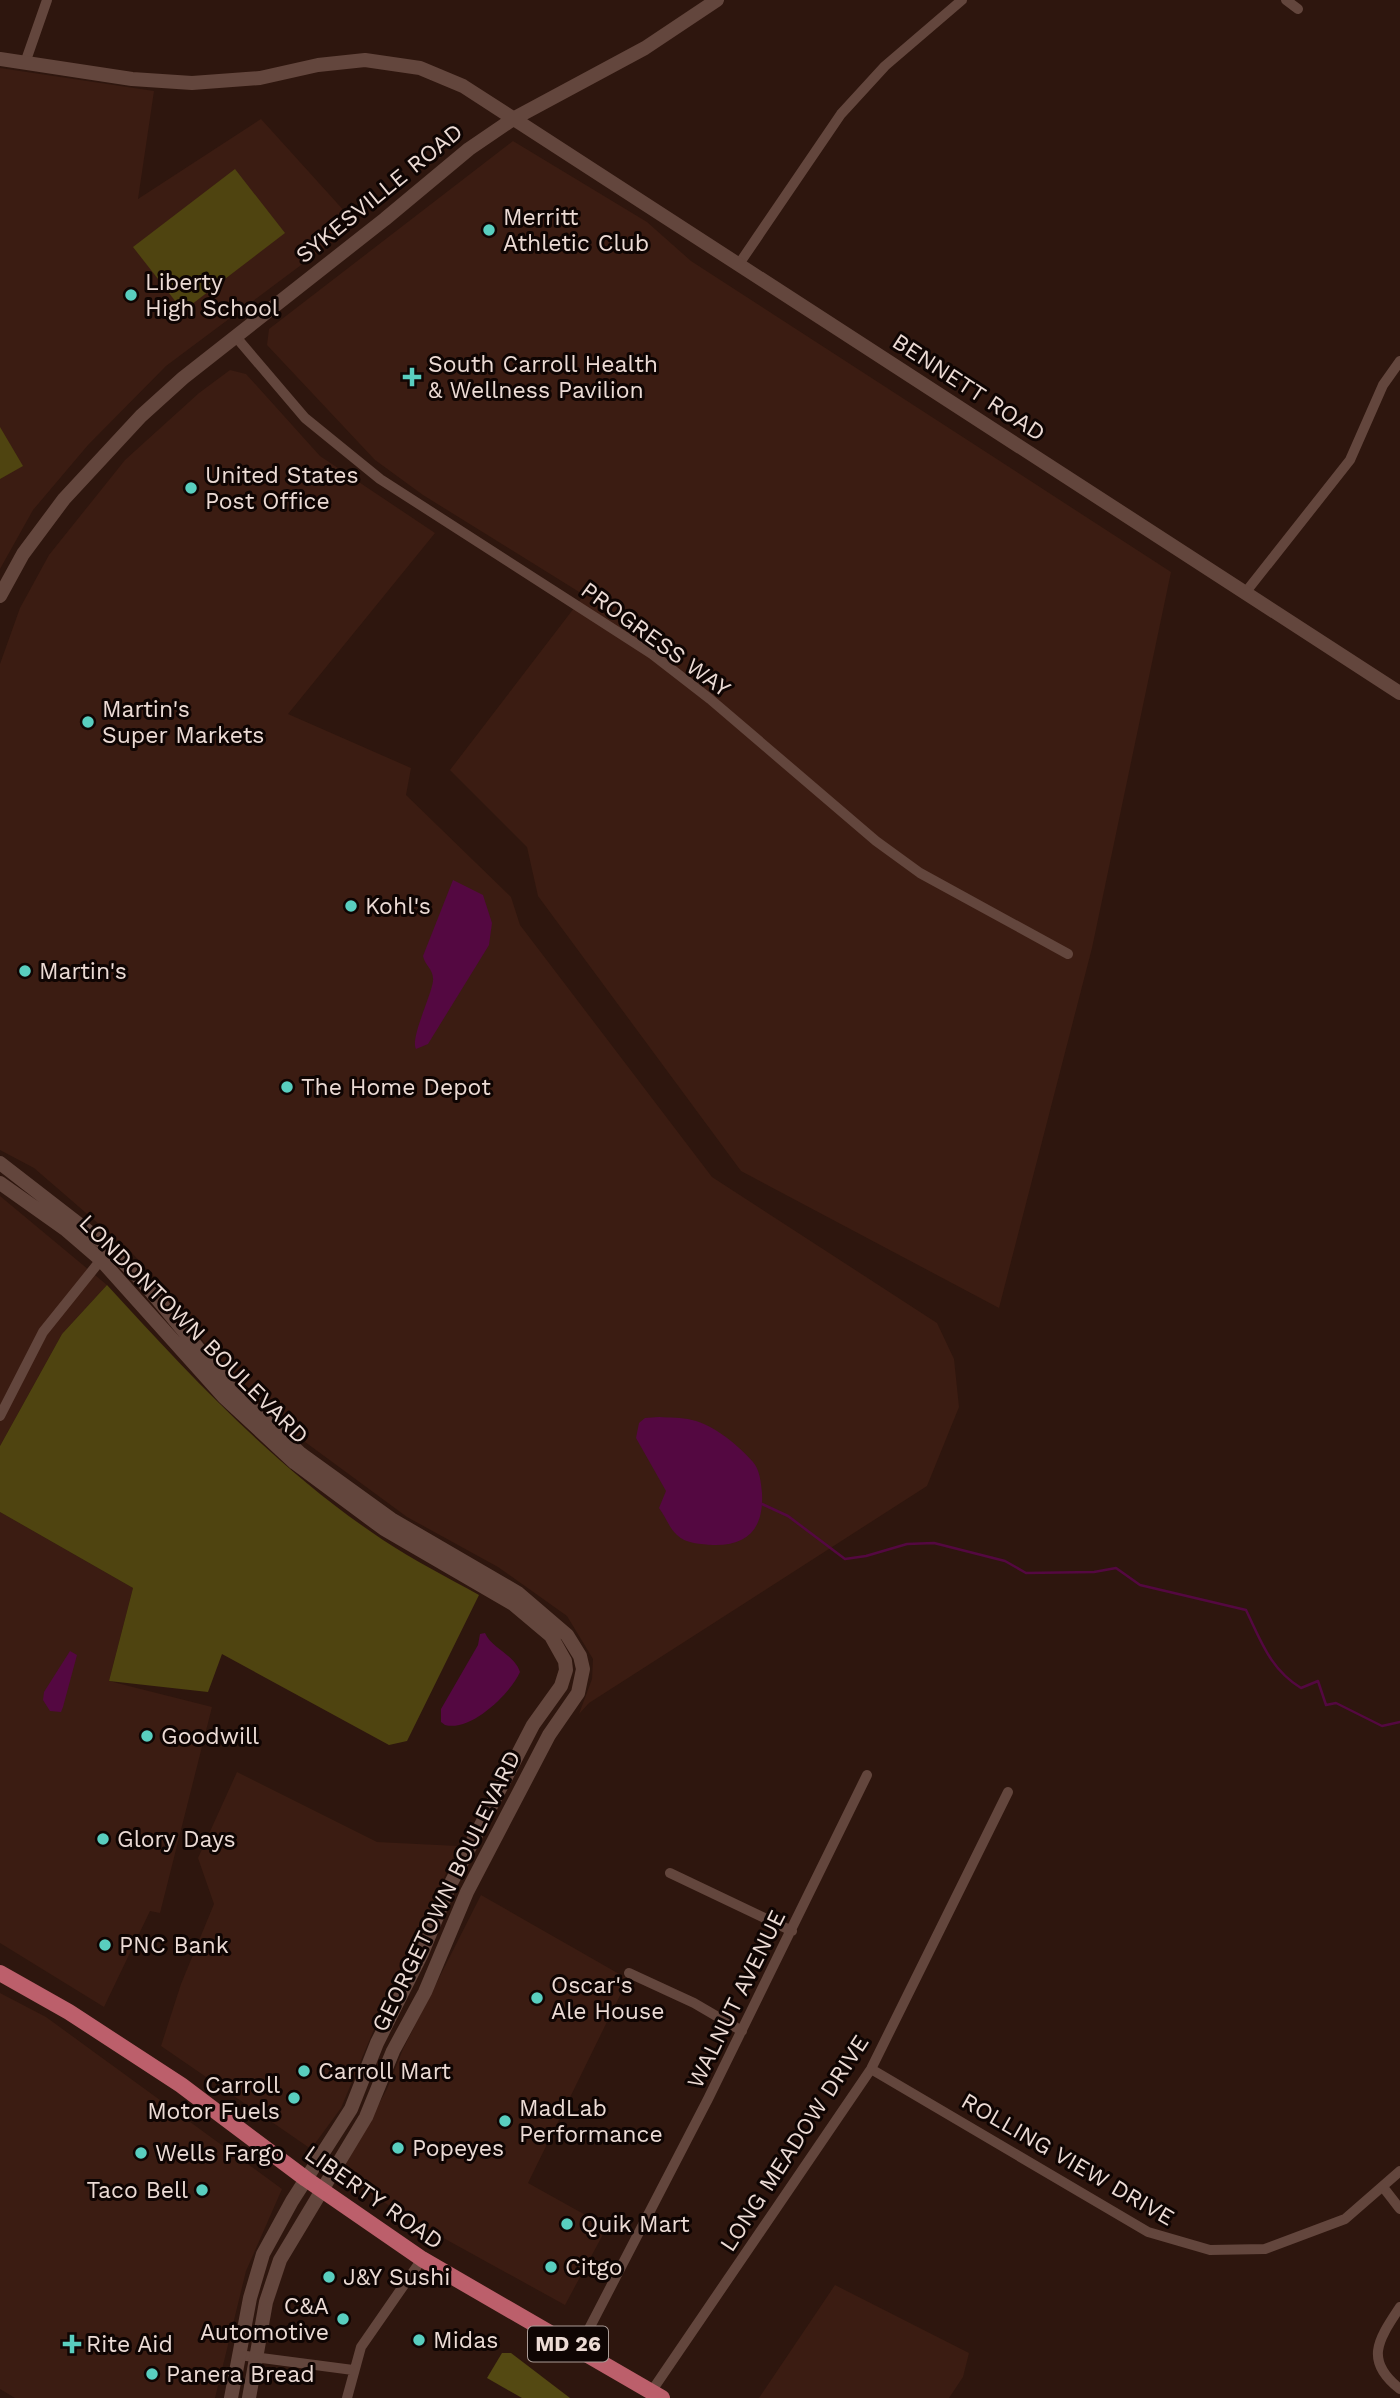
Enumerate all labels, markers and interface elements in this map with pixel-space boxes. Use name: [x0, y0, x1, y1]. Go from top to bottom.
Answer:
street label: SYKESVILLE ROAD: [291, 118, 468, 269]
place label: Merritt Athletic Club: [503, 204, 649, 257]
marker: Merritt Athletic Club: [481, 222, 497, 238]
place label: Liberty High School: [145, 269, 279, 322]
marker: Liberty High School: [123, 287, 139, 303]
street label: BENNETT ROAD: [887, 328, 1050, 447]
place label: South Carroll Health & Wellness Pavilion: [428, 351, 658, 404]
marker: South Carroll Health & Wellness Pavilion: [402, 367, 422, 387]
place label: United States Post Office: [205, 462, 359, 515]
marker: United States Post Office: [183, 480, 199, 496]
street label: PROGRESS WAY: [576, 576, 736, 703]
place label: Martin's Super Markets: [102, 696, 264, 749]
marker: Martin's Super Markets: [80, 714, 96, 730]
place label: Kohl's: [365, 893, 431, 920]
marker: Kohl's: [343, 898, 359, 914]
place label: Martin's: [39, 958, 127, 985]
marker: Martin's: [17, 963, 33, 979]
place label: The Home Depot: [301, 1074, 491, 1101]
marker: The Home Depot: [279, 1079, 295, 1095]
street label: LONDONTOWN BOULEVARD: [74, 1209, 314, 1449]
place label: Goodwill: [161, 1723, 259, 1750]
marker: Goodwill: [139, 1728, 155, 1744]
street label: GEORGETOWN BOULEVARD: [366, 1746, 526, 2036]
place label: Glory Days: [117, 1826, 236, 1853]
marker: Glory Days: [95, 1831, 111, 1847]
street label: WALNUT AVENUE: [682, 1906, 791, 2093]
place label: PNC Bank: [119, 1932, 229, 1959]
marker: PNC Bank: [97, 1937, 113, 1953]
place label: Oscar's Ale House: [551, 1972, 664, 2025]
marker: Oscar's Ale House: [529, 1990, 545, 2006]
street label: LONG MEADOW DRIVE: [714, 2030, 875, 2257]
place label: Carroll Mart: [318, 2058, 451, 2085]
marker: Carroll Mart: [296, 2063, 312, 2079]
place label: Carroll Motor Fuels: [147, 2072, 280, 2125]
street label: ROLLING VIEW DRIVE: [957, 2087, 1179, 2231]
marker: Carroll Motor Fuels: [286, 2090, 302, 2106]
place label: MadLab Performance: [519, 2095, 663, 2148]
marker: MadLab Performance: [497, 2113, 513, 2129]
place label: Popeyes: [412, 2135, 504, 2162]
place label: Wells Fargo: [155, 2140, 284, 2167]
street label: LIBERTY ROAD: [299, 2140, 448, 2255]
marker: Popeyes: [390, 2140, 406, 2156]
marker: Wells Fargo: [133, 2145, 149, 2161]
place label: Taco Bell: [87, 2177, 188, 2204]
marker: Taco Bell: [194, 2182, 210, 2198]
place label: Quik Mart: [581, 2211, 690, 2238]
marker: Quik Mart: [559, 2216, 575, 2232]
place label: Citgo: [565, 2254, 623, 2281]
marker: Citgo: [543, 2259, 559, 2275]
place label: J&Y Sushi: [343, 2264, 450, 2291]
marker: J&Y Sushi: [321, 2269, 337, 2285]
place label: C&A Automotive: [200, 2293, 329, 2346]
marker: C&A Automotive: [335, 2311, 351, 2327]
road number: MD 26: [528, 2326, 608, 2362]
place label: Midas: [433, 2327, 498, 2354]
place label: Rite Aid: [86, 2331, 173, 2358]
marker: Midas: [411, 2332, 427, 2348]
marker: Rite Aid: [64, 2336, 80, 2352]
place label: Panera Bread: [166, 2361, 315, 2388]
marker: Panera Bread: [144, 2366, 160, 2382]

